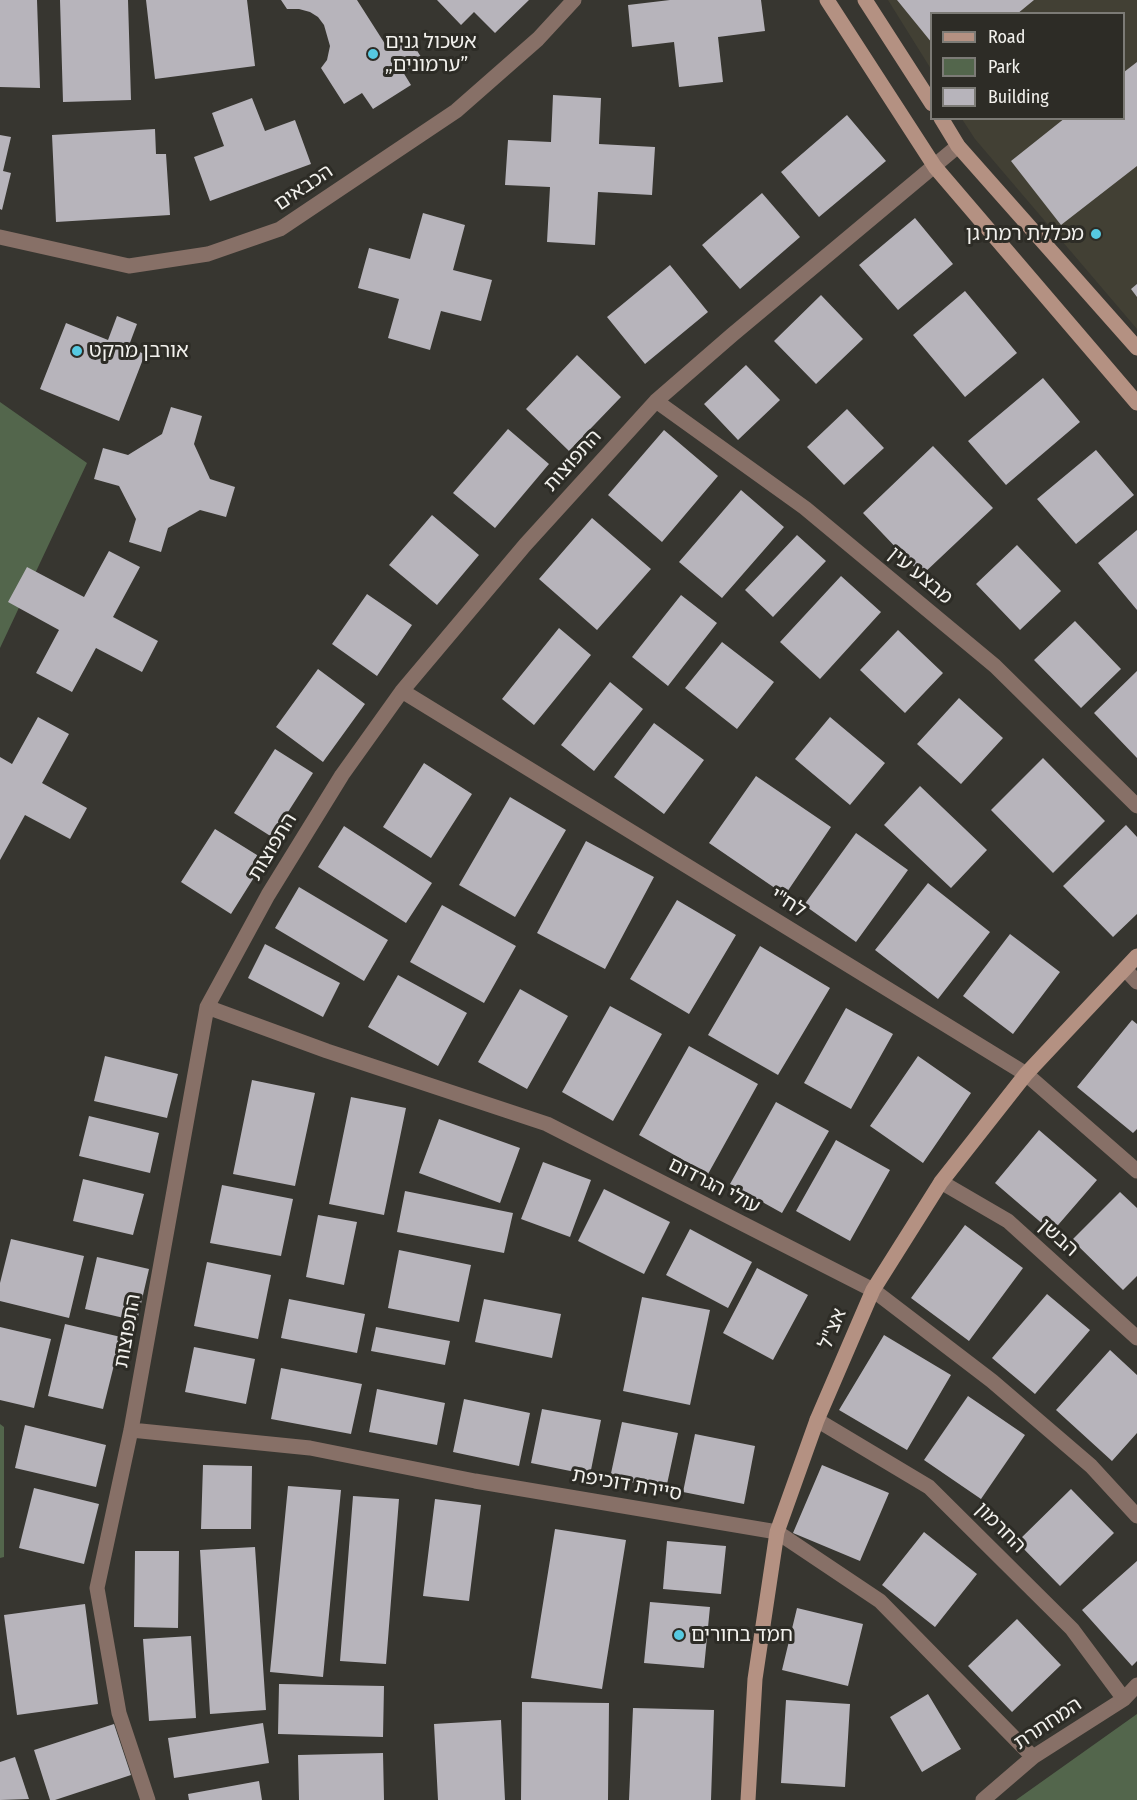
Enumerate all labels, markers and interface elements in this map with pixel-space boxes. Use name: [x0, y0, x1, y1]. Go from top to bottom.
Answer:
legend: [930, 12, 1125, 120]
text: Road: [988, 26, 1025, 48]
place label: אשכול גנים „ערמונים”: [385, 30, 477, 77]
marker: אשכול גנים „ערמונים”: [366, 47, 380, 61]
text: Park: [988, 56, 1020, 78]
text: Building: [988, 86, 1049, 108]
street label: הכבאים: [270, 160, 338, 216]
place label: מכללת רמת גן: [966, 222, 1084, 246]
marker: מכללת רמת גן: [1089, 227, 1103, 241]
place label: אורבן מרקט: [89, 339, 189, 363]
marker: אורבן מרקט: [70, 344, 84, 358]
street label: התפוצות: [539, 425, 607, 497]
street label: מבצע עין: [883, 542, 957, 610]
street label: התפוצות: [243, 809, 303, 885]
street label: לח"י: [766, 883, 810, 923]
street label: עולי הגרדום: [664, 1153, 764, 1219]
street label: הבשן: [1033, 1214, 1083, 1262]
street label: התפוצות: [110, 1292, 146, 1370]
street label: אצ"ל: [814, 1305, 852, 1353]
street label: סיירת דוכיפת: [570, 1464, 684, 1506]
street label: החרמון: [970, 1498, 1030, 1558]
place label: חמד בחורים: [691, 1623, 793, 1647]
marker: חמד בחורים: [672, 1628, 686, 1642]
street label: המחתרת: [1010, 1693, 1086, 1755]

